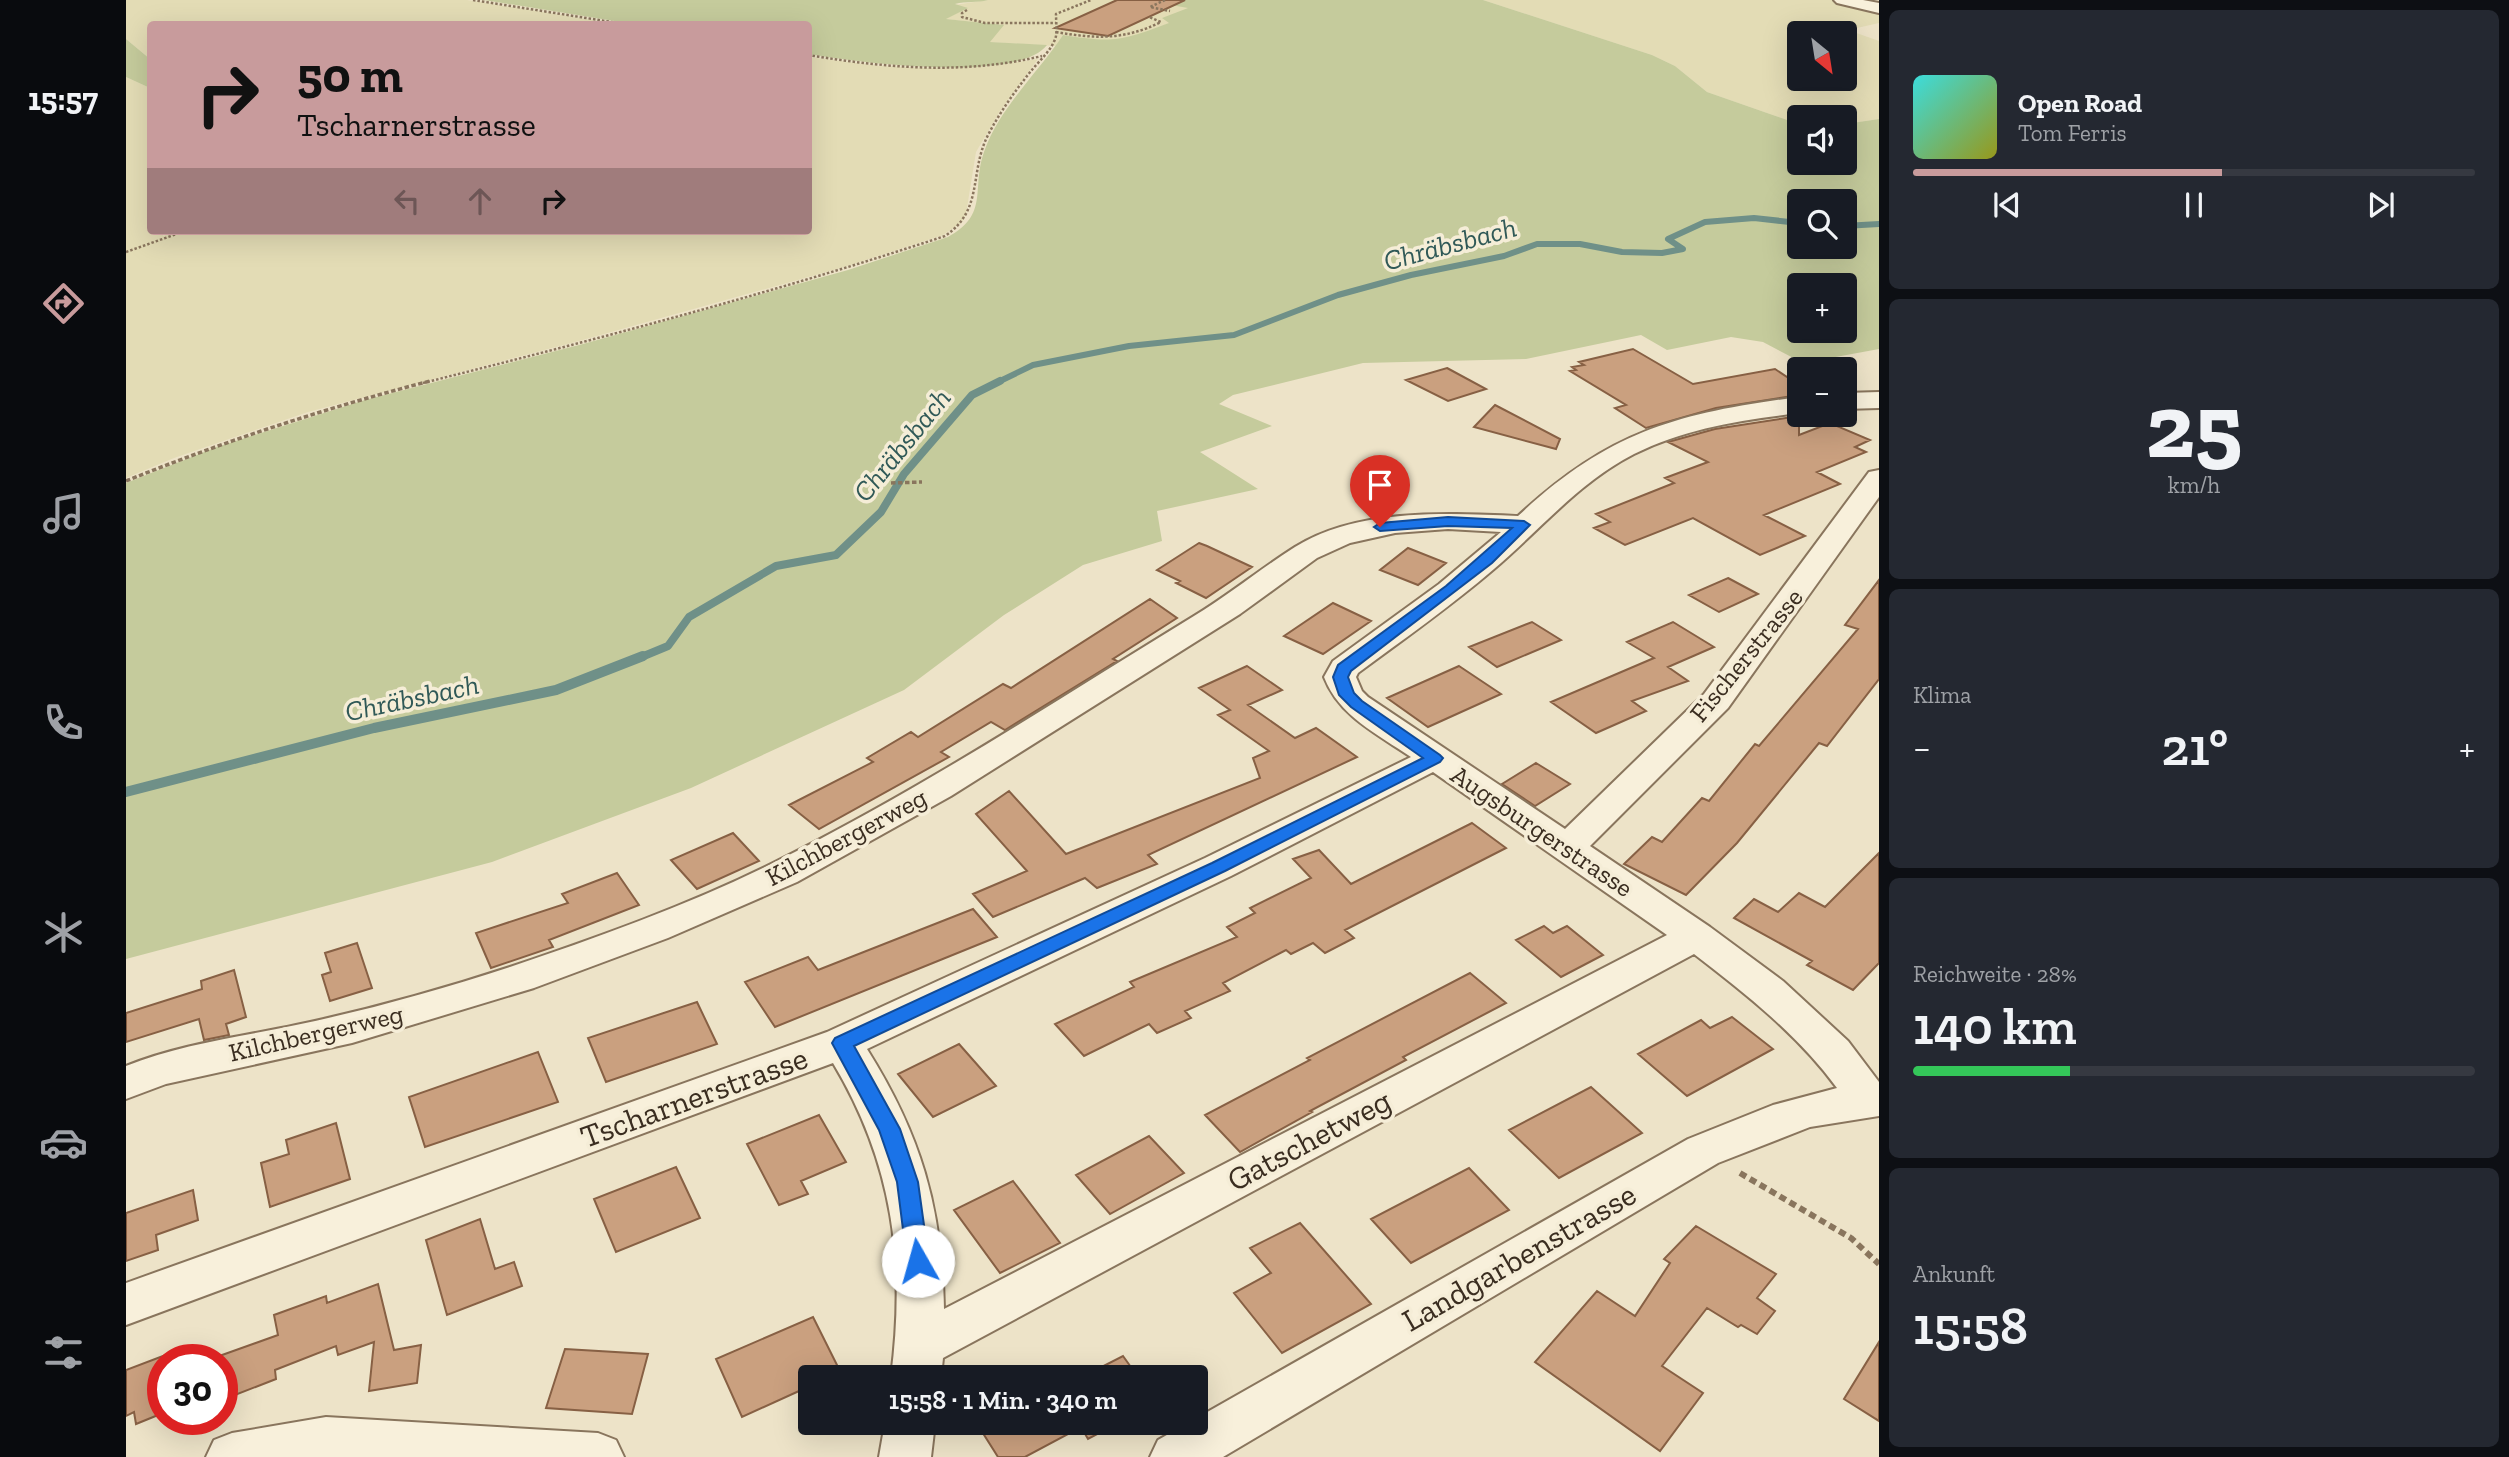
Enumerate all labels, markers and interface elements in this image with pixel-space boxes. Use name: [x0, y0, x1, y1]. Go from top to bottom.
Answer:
north arrow: [1787, 21, 1857, 91]
map controls: [1787, 21, 1857, 427]
text: 50 m: [297, 46, 403, 105]
icon: right: [182, 49, 273, 140]
text: 15:57: [28, 80, 98, 118]
text: Open Road: [2018, 87, 2142, 119]
button: sound: [1787, 105, 1857, 175]
text: Tscharnerstrasse: [297, 106, 536, 144]
text: Tom Ferris: [2018, 119, 2127, 147]
icon: left: [388, 182, 426, 220]
icon: ahead: [461, 182, 499, 220]
icon: right: [534, 182, 572, 220]
icon: previous: [1988, 186, 2026, 224]
icon: pause: [2175, 186, 2213, 224]
icon: next: [2362, 186, 2400, 224]
button: search: [1787, 189, 1857, 259]
water label: Chräbsbach: [1380, 210, 1520, 278]
button: +: [1787, 273, 1857, 343]
icon: directions: [39, 279, 88, 328]
button: −: [1787, 357, 1857, 427]
text: 25: [2146, 371, 2242, 480]
water label: Chräbsbach: [846, 382, 958, 508]
pin: [1350, 455, 1410, 527]
icon: arrive: [1361, 466, 1399, 504]
text: km/h: [2168, 471, 2220, 499]
icon: music: [39, 489, 88, 538]
street label: Fischerstrasse: [1682, 582, 1810, 728]
water label: Chräbsbach: [342, 668, 482, 728]
text: Klima: [1913, 681, 1971, 709]
icon: phone: [39, 698, 88, 747]
text: 21°: [2162, 716, 2228, 778]
text: −: [1913, 725, 1931, 771]
text: +: [2459, 725, 2475, 771]
street label: Augsburgerstrasse: [1445, 758, 1639, 904]
street label: Kilchbergerweg: [760, 781, 932, 893]
icon: climate: [39, 908, 88, 957]
text: Reichweite · 28%: [1913, 960, 2077, 988]
text: 140 km: [1913, 995, 2077, 1057]
street label: Kilchbergerweg: [226, 997, 406, 1069]
street label: Tscharnerstrasse: [575, 1038, 813, 1156]
street label: Gatschetweg: [1221, 1081, 1397, 1199]
icon: car: [39, 1118, 88, 1167]
street label: Landgarbenstrasse: [1395, 1175, 1643, 1339]
position arrow: [881, 1224, 955, 1298]
text: Ankunft: [1913, 1260, 1995, 1288]
text: 15:58: [1913, 1295, 2028, 1357]
icon: filters: [39, 1328, 88, 1377]
speed limit sign: 30: [147, 1344, 238, 1435]
text: 15:58 · 1 Min. · 340 m: [889, 1384, 1117, 1416]

